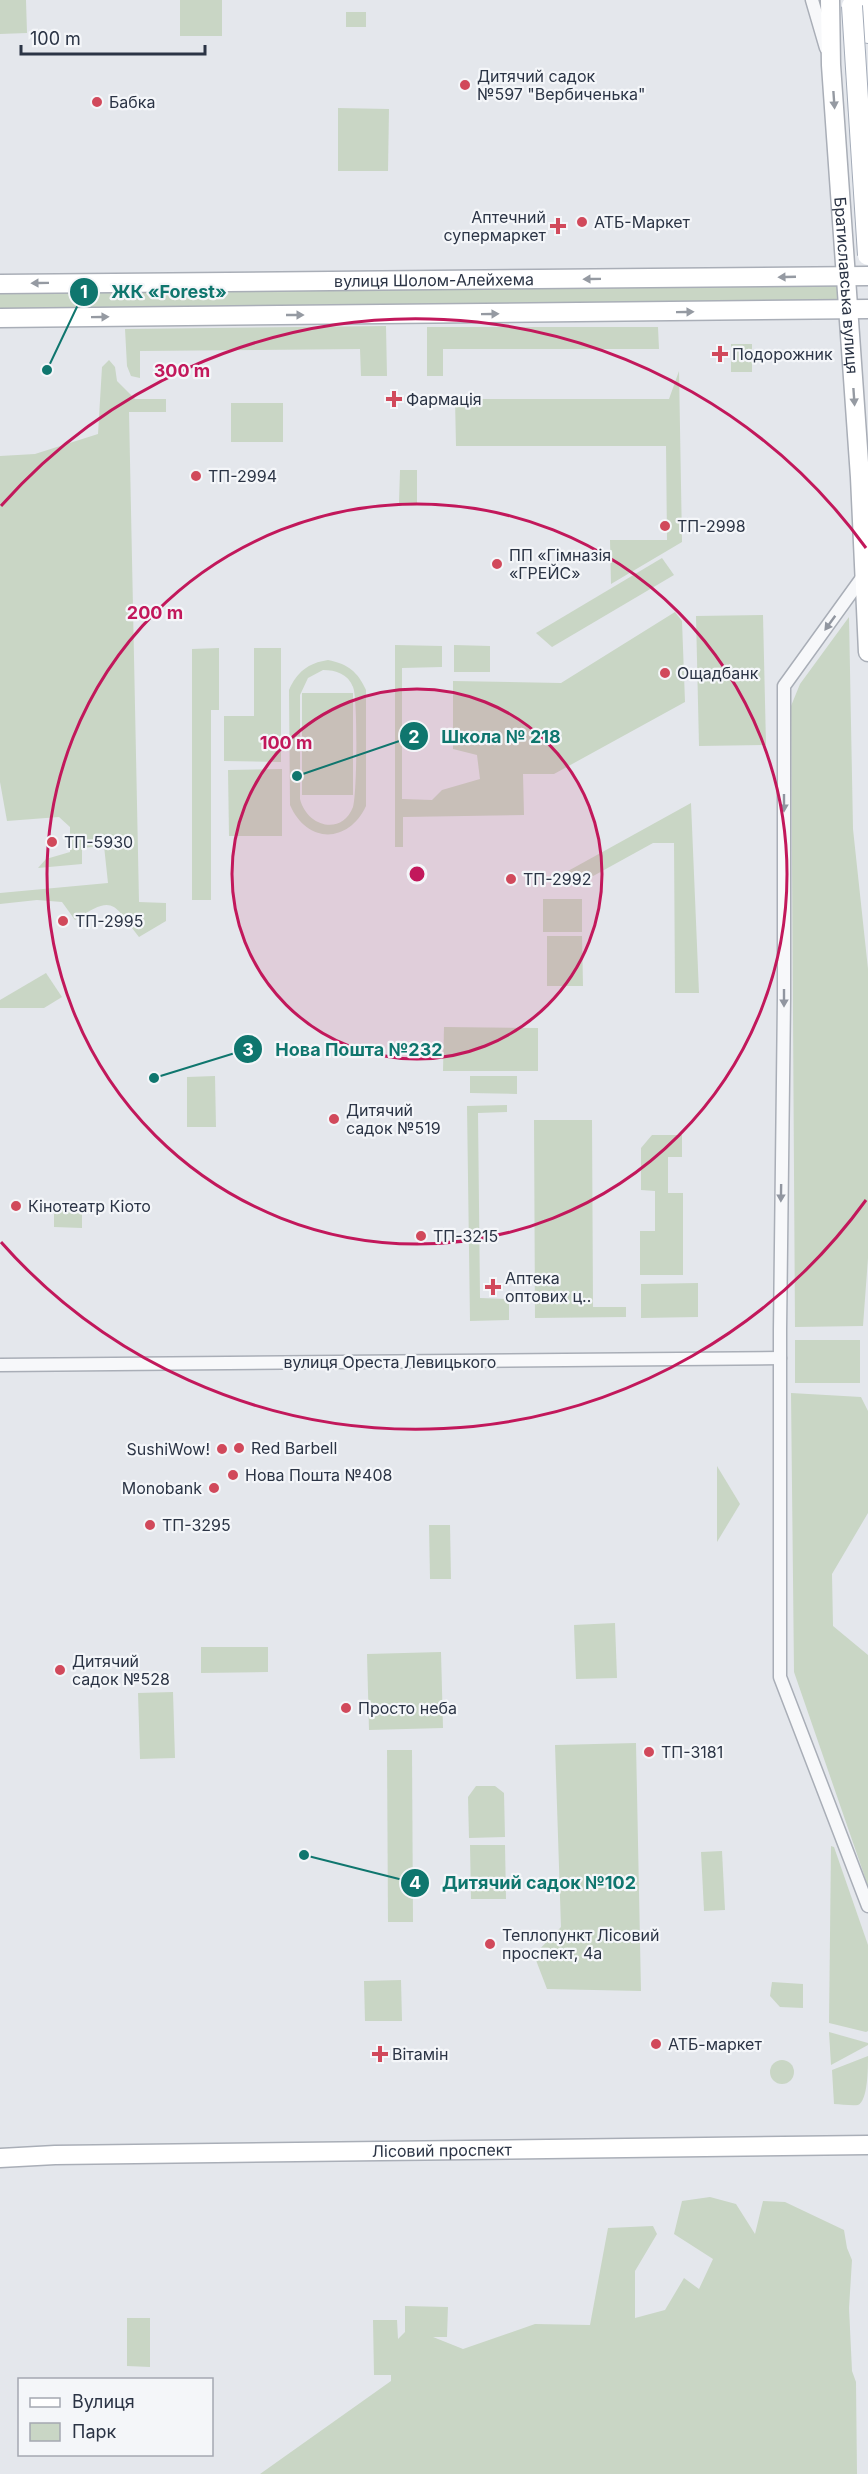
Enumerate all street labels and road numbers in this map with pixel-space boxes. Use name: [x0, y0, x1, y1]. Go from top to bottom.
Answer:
street label: Братиславська вулиця: [830, 196, 863, 375]
street label: вулиця Шолом-Алейхема: [334, 269, 534, 291]
street label: вулиця Ореста Левицького: [284, 1352, 496, 1372]
street label: Лісовий проспект: [372, 2139, 512, 2161]

